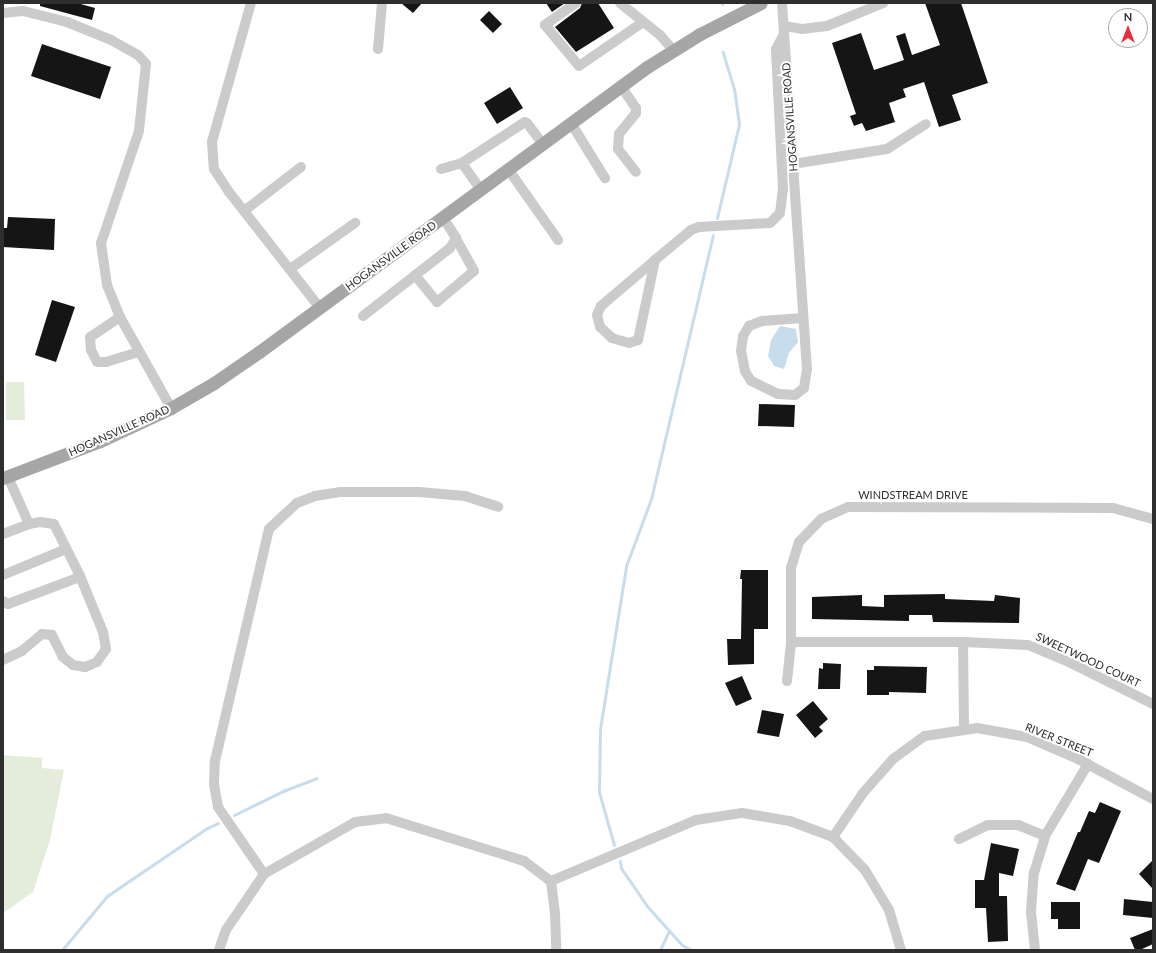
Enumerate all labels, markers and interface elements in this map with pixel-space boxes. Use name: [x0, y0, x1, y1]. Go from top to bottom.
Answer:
north arrow: [1108, 8, 1148, 48]
text: N: [1124, 10, 1132, 23]
street label: HOGANSVILLE ROAD: [780, 62, 800, 172]
street label: HOGANSVILLE ROAD: [343, 219, 439, 293]
street label: HOGANSVILLE ROAD: [67, 403, 171, 459]
street label: WINDSTREAM DRIVE: [858, 488, 968, 502]
street label: SWEETWOOD COURT: [1034, 630, 1142, 690]
street label: RIVER STREET: [1023, 720, 1095, 760]

